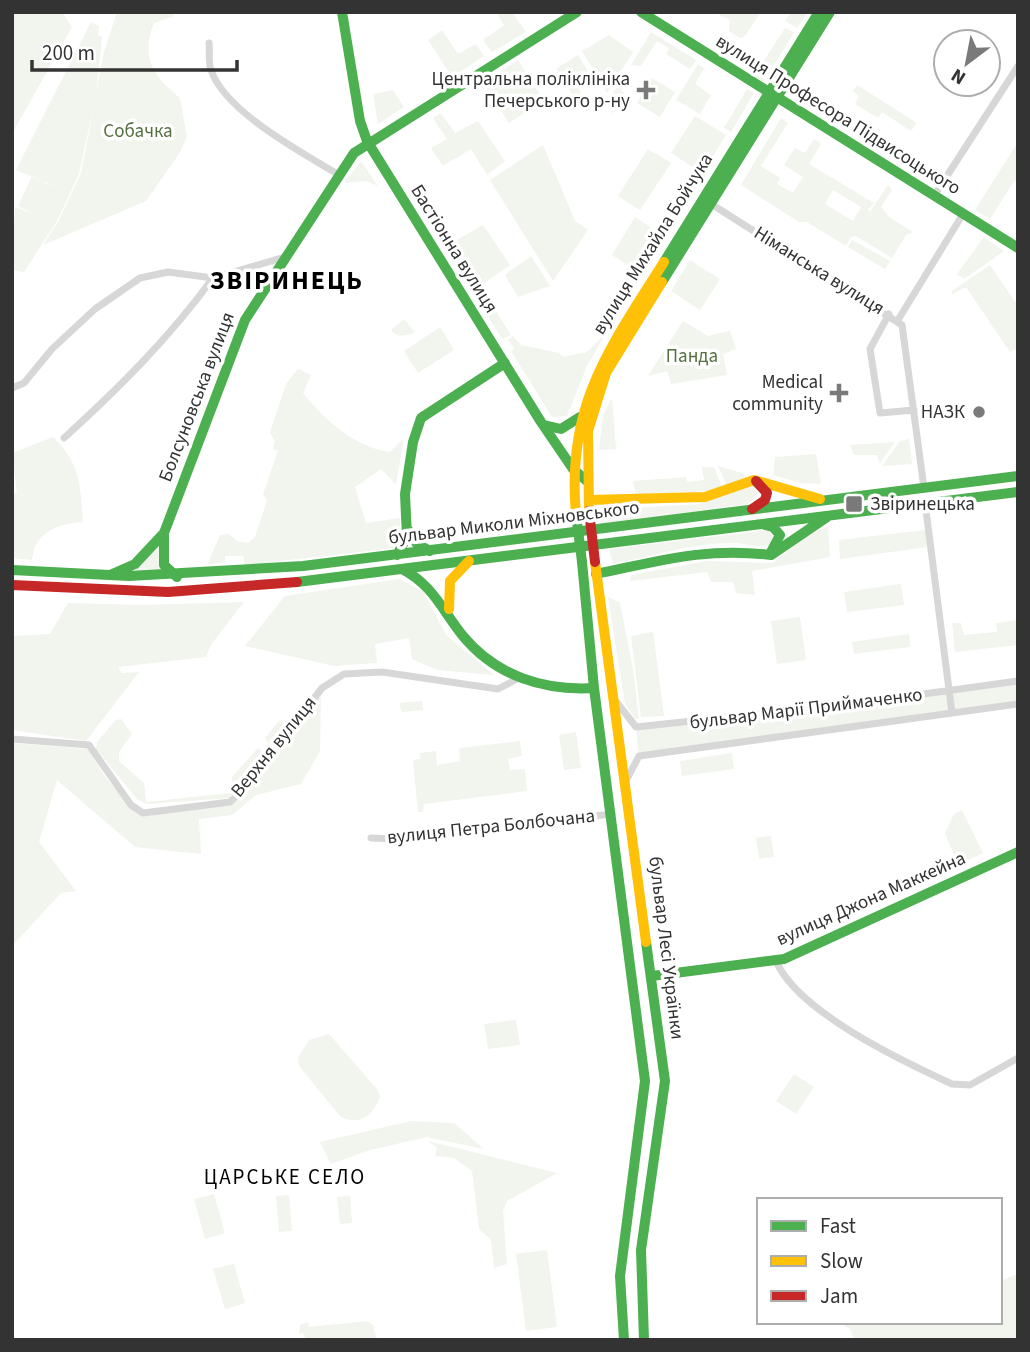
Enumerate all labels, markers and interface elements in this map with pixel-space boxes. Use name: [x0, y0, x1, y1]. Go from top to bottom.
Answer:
scale bar: [32, 28, 236, 72]
street label: вулиця Професора Підвисоцького: [710, 28, 966, 202]
north arrow: [932, 28, 1002, 98]
text: 200 m: [42, 38, 95, 68]
text: N: [946, 61, 971, 91]
place label: Центральна поліклініка Печерського р-ну: [432, 66, 630, 115]
marker: Центральна поліклініка Печерського р-ну: [636, 80, 656, 100]
park label: Собачка: [103, 118, 173, 145]
street label: вулиця Михайла Бойчука: [586, 148, 720, 340]
street label: Бастіонна вулиця: [404, 179, 504, 319]
street label: Німанська вулиця: [748, 220, 890, 322]
district label: ЗВІРИНЕЦЬ: [210, 262, 364, 299]
street label: Болсуновська вулиця: [152, 308, 242, 486]
park label: Панда: [666, 343, 718, 370]
place label: Medical community: [732, 369, 823, 418]
marker: Medical community: [829, 383, 849, 403]
place label: НАЗК: [921, 399, 965, 426]
marker: НАЗК: [971, 404, 987, 420]
place label: Звіринецька: [870, 491, 975, 518]
street label: бульвар Миколи Міхновського: [387, 494, 641, 552]
marker: Звіринецька: [844, 494, 864, 514]
street label: бульвар Марії Приймаченко: [688, 681, 924, 737]
street label: Верхня вулиця: [225, 691, 323, 803]
street label: вулиця Петра Болбочана: [386, 803, 596, 851]
street label: вулиця Джона Маккейна: [772, 845, 970, 953]
street label: бульвар Лесі Українки: [641, 855, 691, 1041]
district label: ЦАРСЬКЕ СЕЛО: [204, 1162, 366, 1192]
legend: [757, 1198, 1002, 1324]
text: Fast: [820, 1211, 856, 1241]
text: Slow: [820, 1246, 863, 1276]
text: Jam: [820, 1281, 858, 1311]

